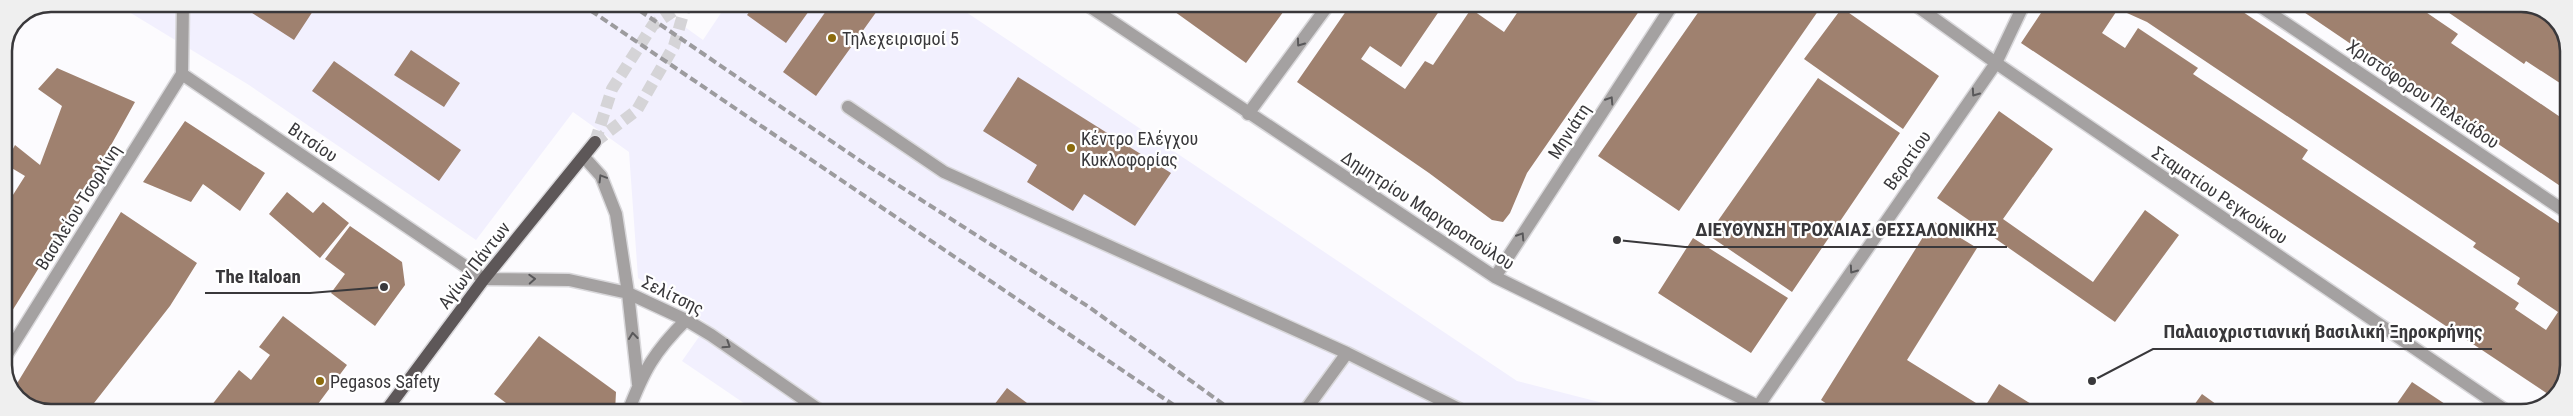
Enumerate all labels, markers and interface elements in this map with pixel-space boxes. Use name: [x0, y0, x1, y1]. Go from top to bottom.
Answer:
place label: Τηλεχειρισμοί 5: [842, 28, 959, 49]
marker: Τηλεχειρισμοί 5: [826, 32, 838, 44]
street label: Χριστόφορου Πελειάδου: [2343, 35, 2503, 153]
one-way arrow: [1297, 37, 1306, 47]
one-way arrow: [1972, 87, 1981, 97]
one-way arrow: [1604, 97, 1613, 106]
street label: Μηνιάτη: [1543, 99, 1595, 163]
street label: Βιτσίου: [284, 118, 342, 166]
street label: Βερατίου: [1879, 126, 1935, 194]
place label: Κέντρο Ελέγχου Κυκλοφορίας: [1081, 128, 1198, 170]
street label: Βασιλείου Τσορλίνη: [31, 140, 125, 274]
marker: Κέντρο Ελέγχου Κυκλοφορίας: [1065, 142, 1077, 154]
street label: Σταματίου Ρεγκούκου: [2148, 142, 2292, 248]
street label: Δημητρίου Μαργαροπούλου: [1337, 146, 1519, 274]
one-way arrow: [598, 174, 608, 183]
callout: ΔΙΕΥΘΥΝΣΗ ΤΡΟΧΑΙΑΣ ΘΕΣΣΑΛΟΝΙΚΗΣ: [1685, 213, 2007, 247]
street label: Αγίων Πάντων: [434, 217, 515, 313]
text: ΔΙΕΥΘΥΝΣΗ ΤΡΟΧΑΙΑΣ ΘΕΣΣΑΛΟΝΙΚΗΣ: [1695, 218, 1997, 241]
one-way arrow: [1515, 233, 1524, 242]
callout: The Italoan: [205, 259, 310, 293]
one-way arrow: [1850, 264, 1859, 273]
text: The Italoan: [215, 265, 301, 288]
street label: Σελίτσης: [639, 271, 707, 319]
one-way arrow: [528, 273, 536, 284]
callout: Παλαιοχριστιανική Βασιλική Ξηροκρήνης: [2153, 315, 2492, 349]
text: Παλαιοχριστιανική Βασιλική Ξηροκρήνης: [2163, 320, 2483, 343]
one-way arrow: [628, 332, 639, 340]
one-way arrow: [722, 339, 731, 349]
place label: Pegasos Safety: [330, 371, 441, 392]
marker: Pegasos Safety: [314, 375, 326, 387]

